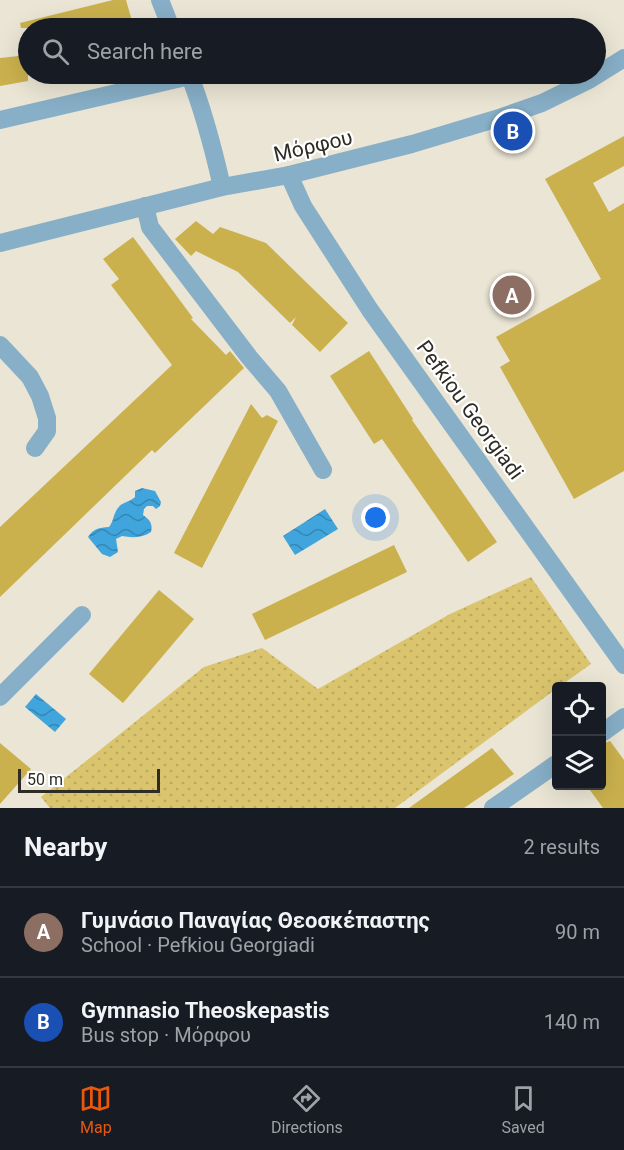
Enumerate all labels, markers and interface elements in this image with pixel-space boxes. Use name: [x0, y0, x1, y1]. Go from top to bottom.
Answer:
search box: [18, 18, 606, 84]
icon: search: [39, 35, 72, 68]
text: Search here: [87, 39, 203, 64]
pin: B: [494, 108, 532, 154]
street label: Μόρφου: [271, 125, 355, 167]
pin: A: [492, 272, 532, 318]
street label: Pefkiou Georgiadi: [412, 336, 528, 484]
your location: [361, 503, 390, 532]
map controls: [552, 682, 606, 790]
button: locate: [552, 682, 606, 736]
button: layers: [552, 736, 606, 790]
scale bar: [18, 766, 160, 794]
text: 50 m: [27, 770, 63, 789]
text: Nearby: [24, 832, 107, 862]
text: 2 results: [524, 835, 600, 859]
text: Γυμνάσιο Παναγίας Θεοσκέπαστης: [81, 908, 430, 933]
text: A: [37, 920, 50, 944]
text: 90 m: [555, 920, 600, 944]
text: School · Pefkiou Georgiadi: [81, 933, 315, 957]
text: Gymnasio Theoskepastis: [81, 998, 330, 1023]
text: B: [37, 1010, 50, 1034]
text: 140 m: [544, 1010, 600, 1034]
text: Bus stop · Μόρφου: [81, 1023, 251, 1047]
tab: Map: [79, 1082, 112, 1137]
tab: Directions: [271, 1082, 343, 1137]
tab: Saved: [501, 1082, 545, 1137]

